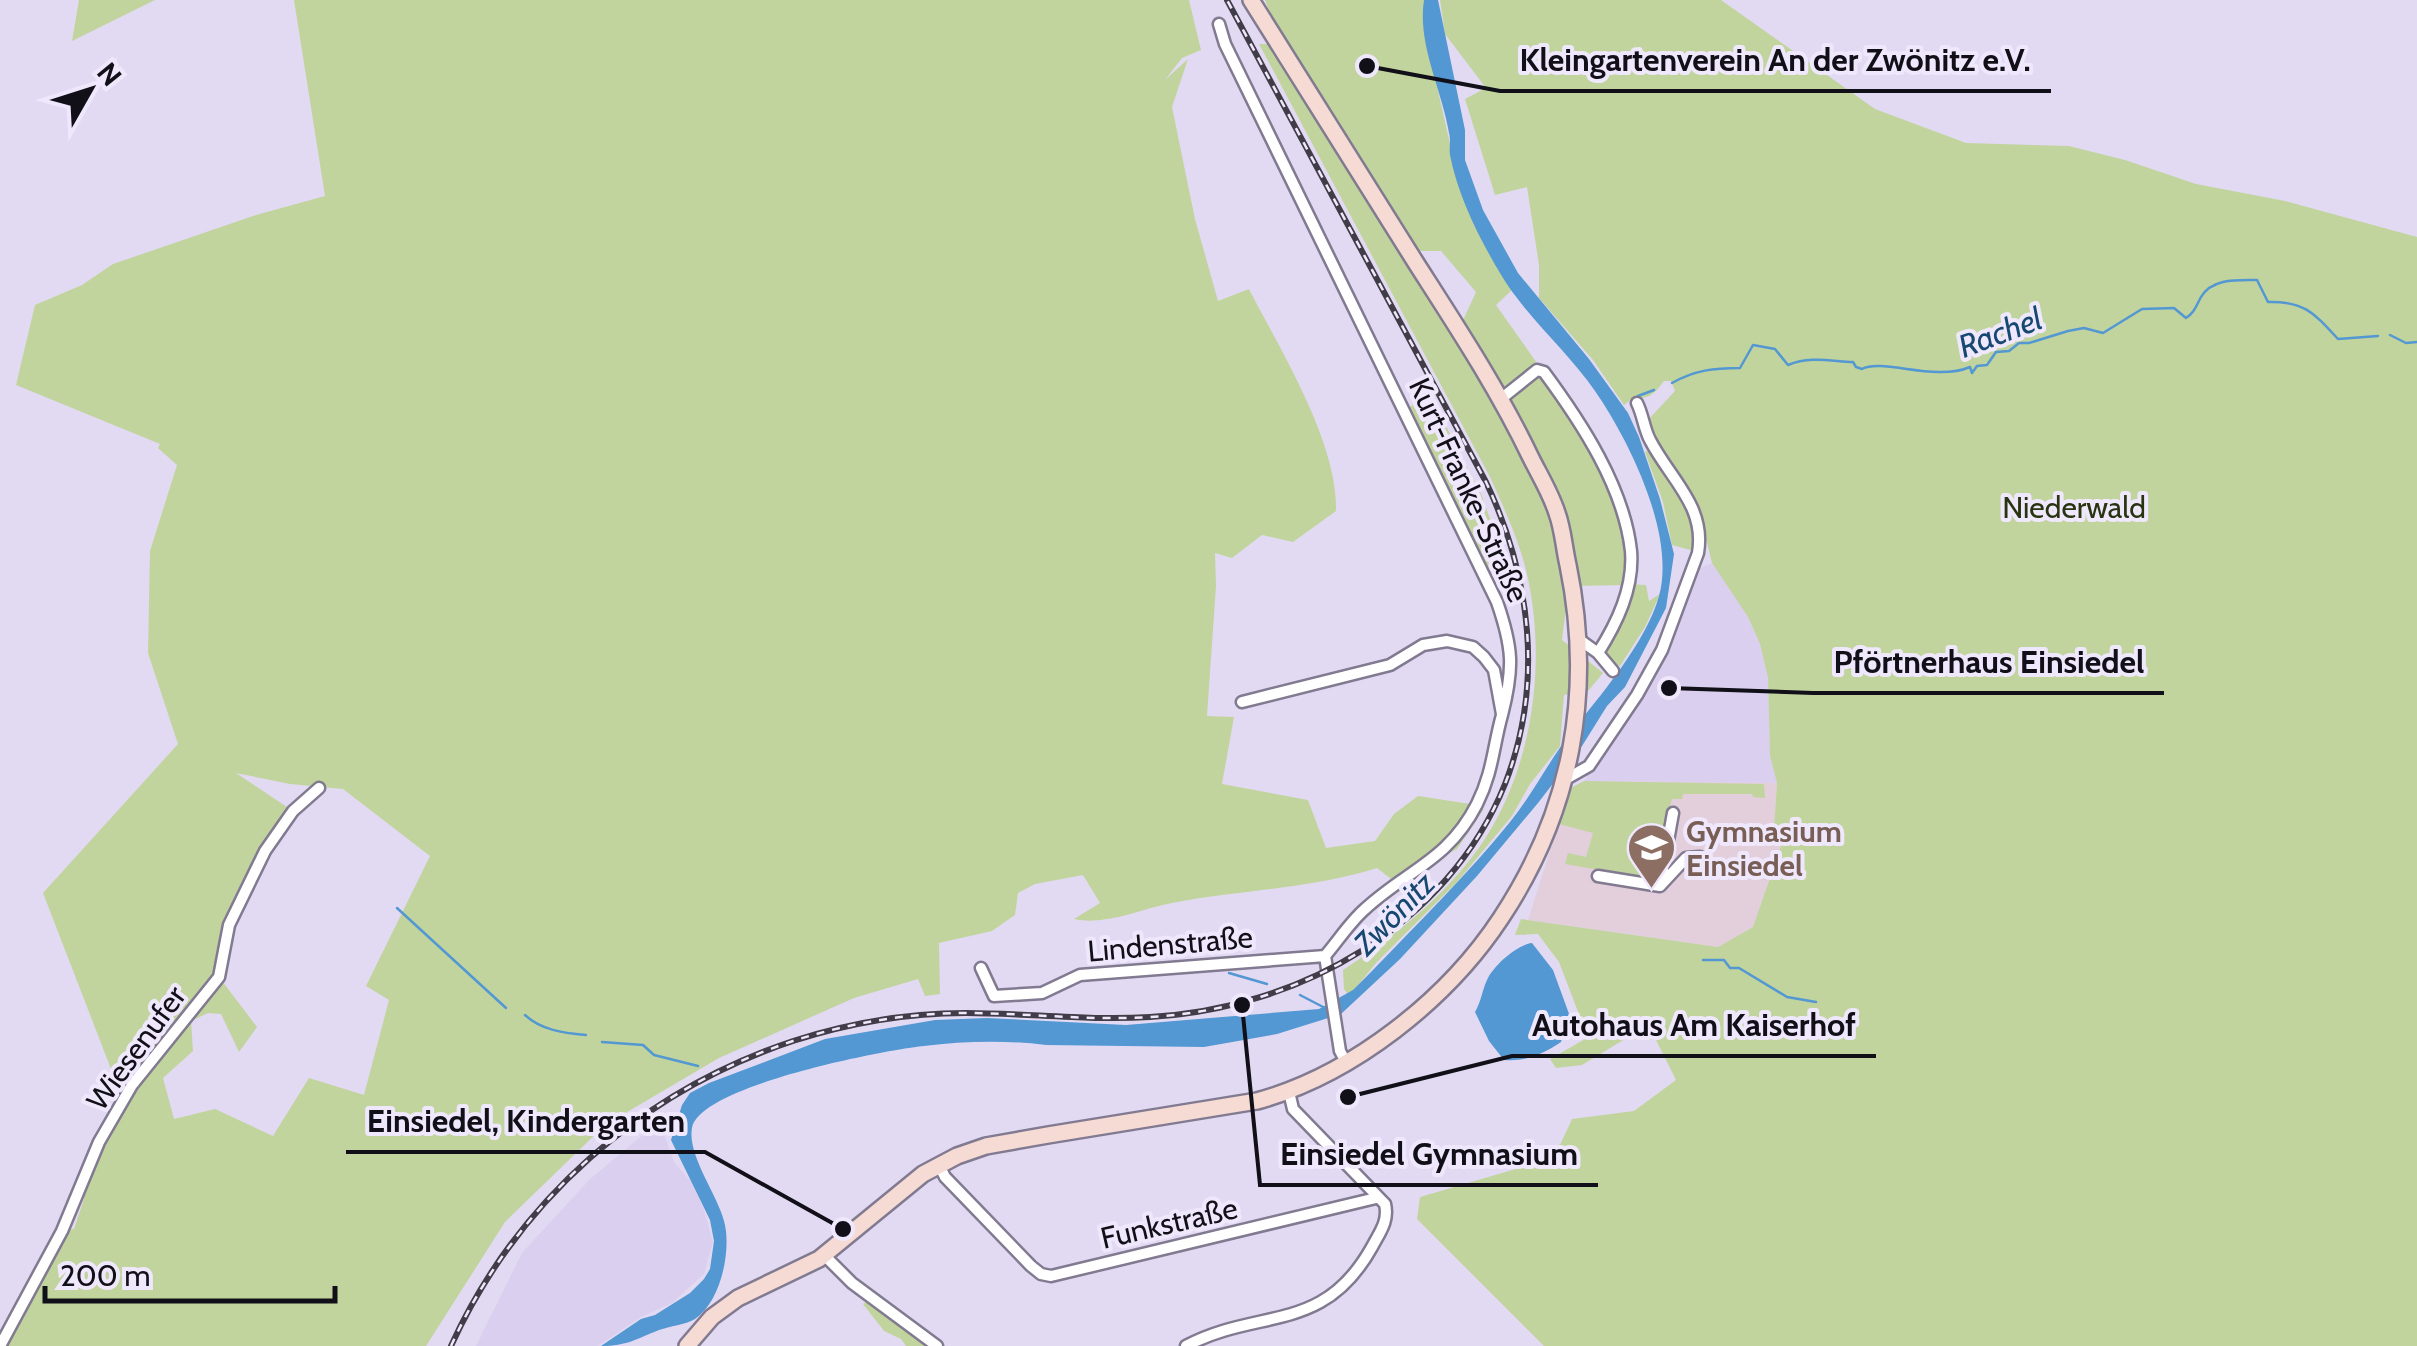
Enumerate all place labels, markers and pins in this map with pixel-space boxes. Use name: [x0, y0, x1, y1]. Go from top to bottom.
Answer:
callout: Kleingartenverein An der Zwönitz e.V.: [1500, 29, 2051, 91]
callout: Pförtnerhaus Einsiedel: [1813, 631, 2164, 693]
place label: Gymnasium Einsiedel: [1686, 813, 1842, 884]
school or university icon: Gymnasium Einsiedel: [1625, 822, 1677, 890]
callout: Autohaus Am Kaiserhof: [1512, 994, 1876, 1056]
callout: Einsiedel, Kindergarten: [346, 1090, 705, 1152]
callout: Einsiedel Gymnasium: [1260, 1123, 1598, 1185]

